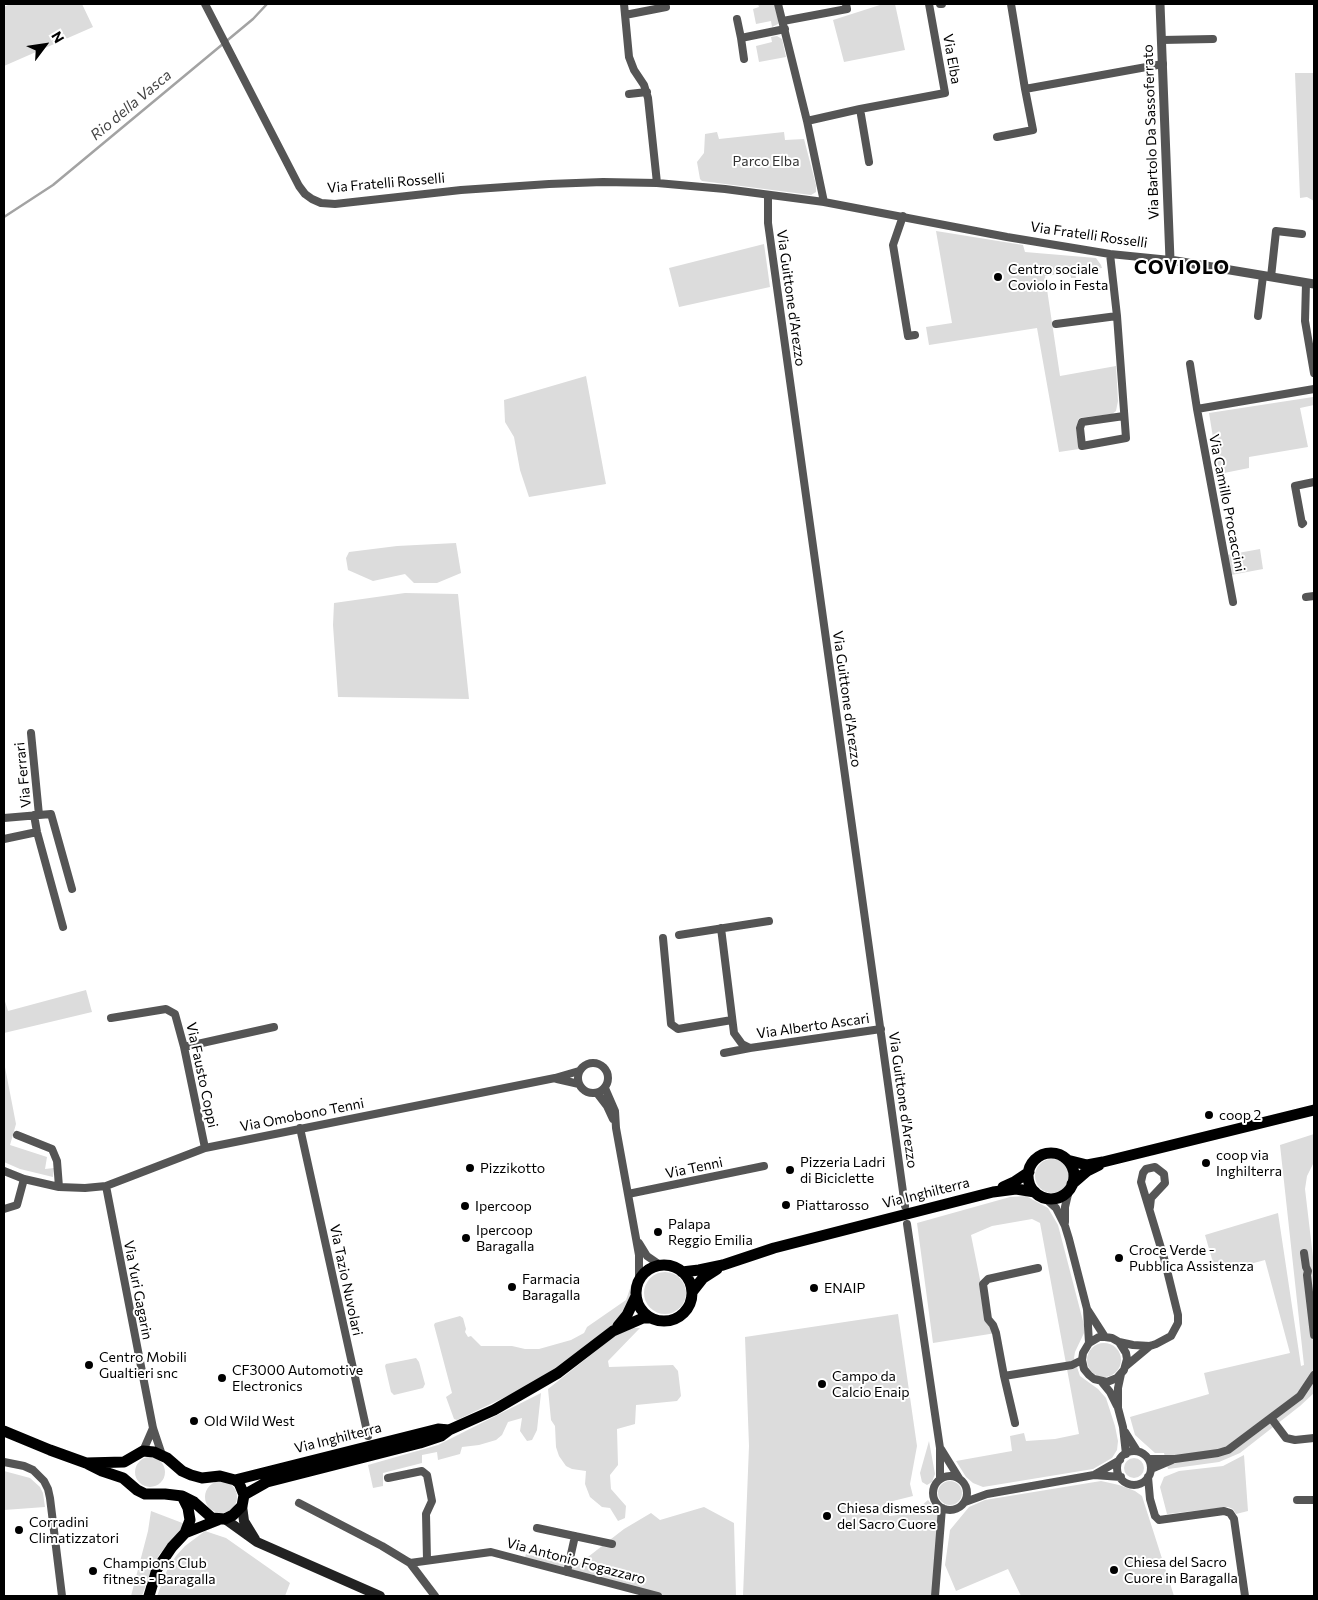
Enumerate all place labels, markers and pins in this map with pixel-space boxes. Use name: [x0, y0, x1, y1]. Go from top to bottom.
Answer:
place label: Centro sociale Coviolo in Festa: [1008, 261, 1108, 294]
marker: Centro sociale Coviolo in Festa: [992, 271, 1004, 283]
place label: coop 2: [1219, 1107, 1261, 1123]
marker: coop 2: [1203, 1109, 1215, 1121]
place label: coop via Inghilterra: [1216, 1147, 1282, 1180]
place label: Pizzeria Ladri di Biciclette: [800, 1154, 885, 1186]
marker: coop via Inghilterra: [1200, 1157, 1212, 1169]
place label: Pizzikotto: [480, 1160, 545, 1176]
marker: Pizzikotto: [464, 1162, 476, 1174]
marker: Pizzeria Ladri di Biciclette: [784, 1164, 796, 1176]
place label: Piattarosso: [796, 1197, 869, 1213]
place label: Ipercoop: [475, 1198, 532, 1214]
marker: Piattarosso: [780, 1199, 792, 1211]
marker: Ipercoop: [459, 1200, 471, 1212]
place label: Palapa Reggio Emilia: [668, 1216, 753, 1248]
place label: Ipercoop Baragalla: [476, 1222, 534, 1254]
marker: Palapa Reggio Emilia: [652, 1226, 664, 1238]
marker: Ipercoop Baragalla: [460, 1232, 472, 1244]
place label: Croce Verde - Pubblica Assistenza: [1129, 1242, 1254, 1274]
marker: Croce Verde - Pubblica Assistenza: [1113, 1252, 1125, 1264]
place label: Farmacia Baragalla: [522, 1271, 580, 1304]
place label: ENAIP: [824, 1280, 865, 1296]
marker: Farmacia Baragalla: [506, 1281, 518, 1293]
marker: ENAIP: [808, 1282, 820, 1294]
place label: Centro Mobili Gualtieri snc: [99, 1349, 187, 1381]
marker: Centro Mobili Gualtieri snc: [83, 1359, 95, 1371]
place label: CF3000 Automotive Electronics: [232, 1362, 363, 1394]
place label: Campo da Calcio Enaip: [832, 1368, 910, 1400]
marker: CF3000 Automotive Electronics: [216, 1372, 228, 1384]
marker: Campo da Calcio Enaip: [816, 1378, 828, 1390]
place label: Old Wild West: [204, 1413, 295, 1429]
marker: Old Wild West: [188, 1415, 200, 1427]
place label: Chiesa dismessa del Sacro Cuore: [837, 1500, 940, 1532]
marker: Chiesa dismessa del Sacro Cuore: [821, 1510, 833, 1522]
place label: Corradini Climatizzatori: [29, 1514, 119, 1546]
marker: Corradini Climatizzatori: [13, 1524, 25, 1536]
place label: Chiesa del Sacro Cuore in Baragalla: [1124, 1554, 1238, 1586]
place label: Champions Club fitness - Baragalla: [103, 1555, 216, 1588]
marker: Chiesa del Sacro Cuore in Baragalla: [1108, 1564, 1120, 1576]
marker: Champions Club fitness - Baragalla: [87, 1565, 99, 1577]

